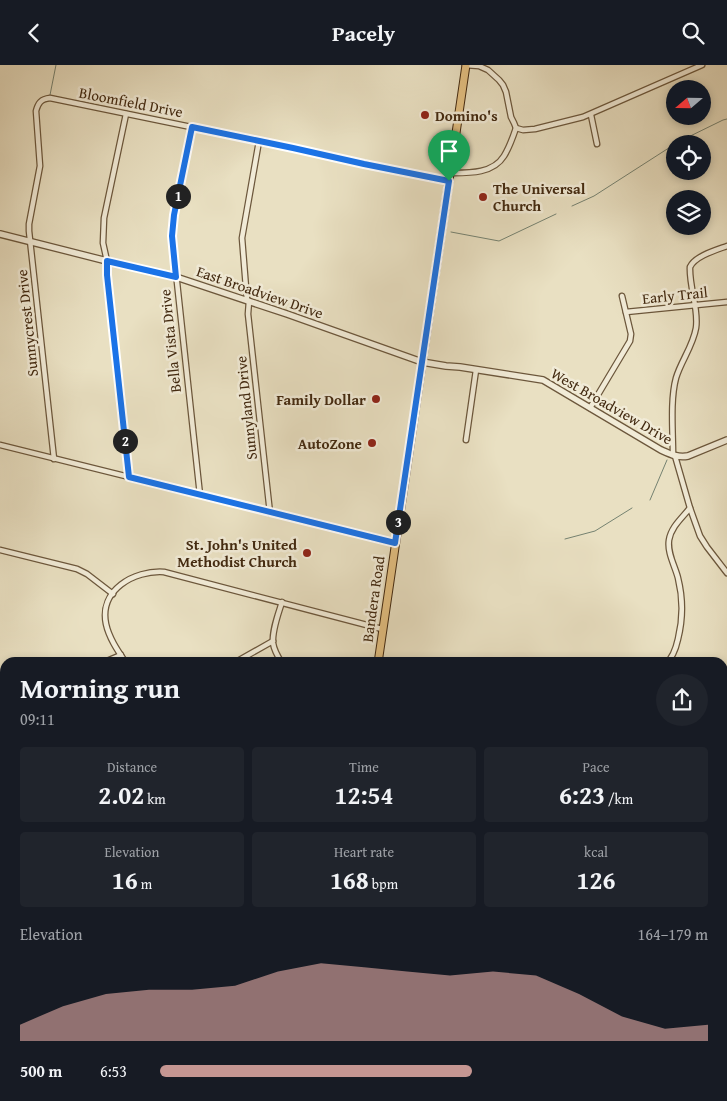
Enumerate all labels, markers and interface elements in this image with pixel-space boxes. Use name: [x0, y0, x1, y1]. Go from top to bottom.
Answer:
text: Pacely: [332, 17, 395, 49]
icon: back: [20, 19, 48, 47]
icon: search: [679, 19, 707, 47]
north arrow: [666, 80, 711, 125]
map controls: [666, 80, 711, 235]
street label: Bloomfield Drive: [77, 82, 185, 122]
place label: Domino's: [435, 105, 498, 126]
marker: Domino's: [419, 109, 431, 121]
pin: [428, 130, 470, 181]
button: locate: [666, 135, 711, 180]
icon: arrive: [435, 137, 463, 165]
place label: The Universal Church: [493, 178, 586, 216]
pin: 1: [166, 183, 190, 209]
text: 1: [175, 186, 182, 206]
button: layers: [666, 190, 711, 235]
marker: The Universal Church: [477, 191, 489, 203]
street label: East Broadview Drive: [194, 260, 326, 324]
street label: Sunnycrest Drive: [11, 268, 43, 378]
street label: Early Trail: [641, 281, 709, 309]
street label: Bella Vista Drive: [154, 288, 186, 394]
street label: Sunnyland Drive: [230, 355, 262, 461]
street label: West Broadview Drive: [547, 363, 677, 449]
place label: Family Dollar: [276, 389, 366, 410]
marker: Family Dollar: [370, 393, 382, 405]
pin: 2: [112, 429, 138, 453]
text: 2: [122, 431, 129, 451]
place label: AutoZone: [298, 433, 362, 454]
marker: AutoZone: [366, 437, 378, 449]
pin: 3: [386, 509, 410, 535]
text: 3: [395, 512, 402, 532]
place label: St. John's United Methodist Church: [177, 534, 297, 572]
marker: St. John's United Methodist Church: [301, 547, 313, 559]
street label: Bandera Road: [357, 555, 389, 643]
text: Morning run: [20, 667, 180, 708]
button: share: [656, 674, 708, 726]
text: 09:11: [20, 707, 55, 731]
text: Distance: [107, 757, 157, 777]
text: Time: [349, 757, 379, 777]
text: Pace: [583, 757, 609, 777]
text: 2.02: [98, 777, 144, 813]
text: 12:54: [335, 777, 393, 813]
text: 6:23: [559, 777, 605, 813]
text: km: [144, 789, 166, 809]
text: /km: [605, 789, 633, 809]
text: Elevation: [105, 842, 159, 862]
text: Heart rate: [334, 842, 394, 862]
text: kcal: [584, 842, 608, 862]
text: 16: [112, 862, 138, 898]
text: 168: [330, 862, 369, 898]
text: 126: [577, 862, 615, 898]
text: m: [138, 874, 152, 894]
text: bpm: [369, 874, 398, 894]
text: Elevation: [20, 922, 83, 946]
text: 164–179 m: [638, 922, 708, 946]
text: 500 m: [20, 1059, 62, 1083]
text: 6:53: [100, 1059, 127, 1083]

